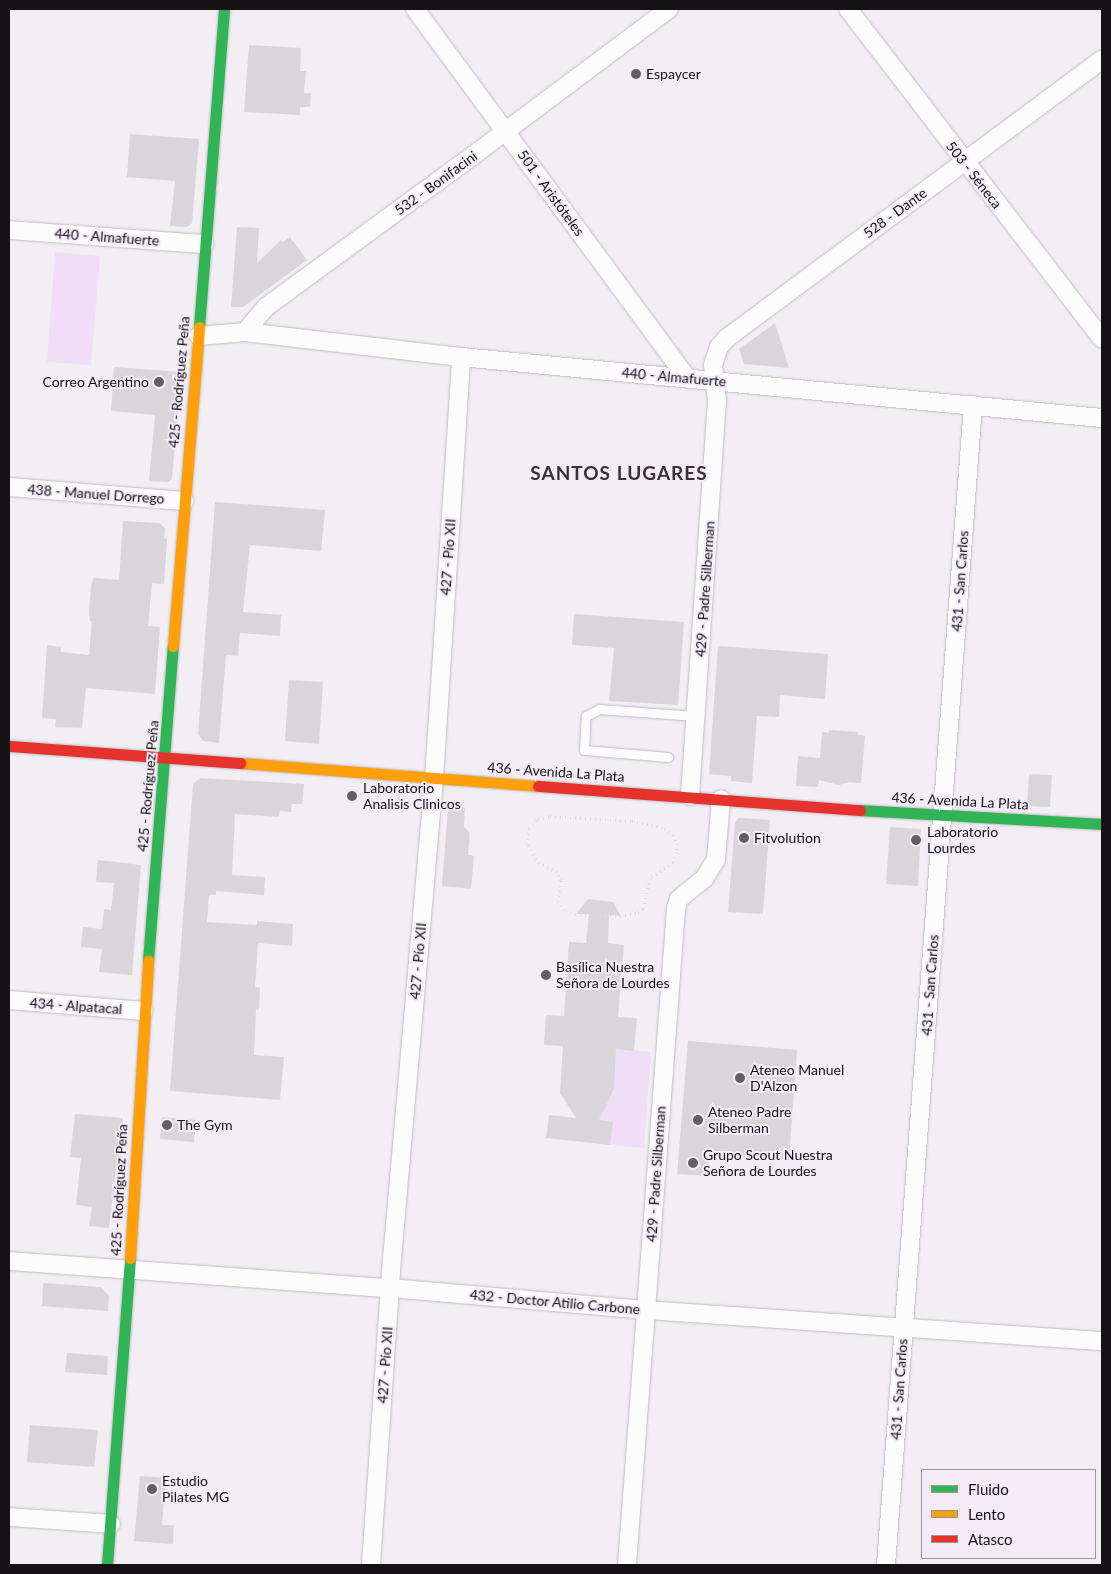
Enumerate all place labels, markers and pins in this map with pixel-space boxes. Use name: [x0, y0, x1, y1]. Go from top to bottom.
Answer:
place label: Espaycer: [646, 66, 701, 82]
marker: Espaycer: [630, 68, 642, 80]
place label: Correo Argentino: [42, 374, 149, 390]
marker: Correo Argentino: [153, 376, 165, 388]
place label: Laboratorio Analisis Clinicos: [363, 780, 461, 812]
marker: Laboratorio Analisis Clinicos: [345, 789, 359, 803]
place label: Laboratorio Lourdes: [927, 824, 998, 856]
place label: Fitvolution: [754, 830, 821, 846]
marker: Fitvolution: [738, 832, 750, 844]
marker: Laboratorio Lourdes: [909, 833, 923, 847]
place label: Basílica Nuestra Señora de Lourdes: [556, 959, 670, 992]
marker: Basílica Nuestra Señora de Lourdes: [540, 969, 552, 981]
place label: Ateneo Manuel D'Alzon: [750, 1062, 844, 1094]
marker: Ateneo Manuel D'Alzon: [734, 1072, 746, 1084]
place label: Ateneo Padre Silberman: [708, 1104, 791, 1136]
marker: Ateneo Padre Silberman: [692, 1114, 704, 1126]
place label: The Gym: [177, 1117, 233, 1133]
marker: The Gym: [161, 1119, 173, 1131]
place label: Grupo Scout Nuestra Señora de Lourdes: [703, 1147, 833, 1180]
marker: Grupo Scout Nuestra Señora de Lourdes: [687, 1157, 699, 1169]
place label: Estudio Pilates MG: [162, 1473, 229, 1505]
marker: Estudio Pilates MG: [146, 1483, 158, 1495]

